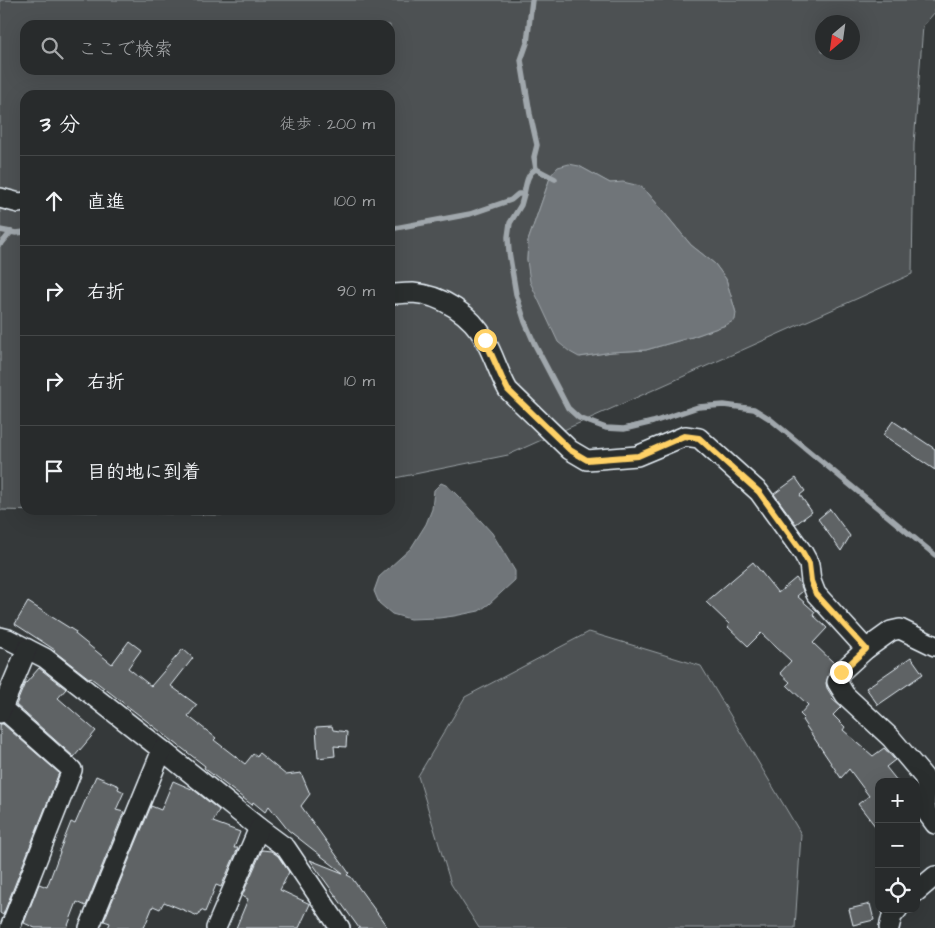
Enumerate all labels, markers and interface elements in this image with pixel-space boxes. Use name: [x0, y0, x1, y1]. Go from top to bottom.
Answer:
north arrow: [815, 15, 860, 60]
search box: [20, 20, 395, 75]
icon: search: [38, 34, 66, 62]
text: ここで検索: [78, 36, 173, 63]
text: 3 分: [40, 110, 80, 139]
text: 徒歩 · 200 m: [280, 113, 375, 135]
icon: ahead: [40, 187, 68, 215]
text: 直進: [87, 189, 125, 216]
text: 100 m: [334, 190, 375, 212]
icon: right: [40, 277, 68, 305]
text: 右折: [87, 279, 125, 306]
text: 90 m: [337, 280, 375, 302]
route start: [474, 329, 497, 352]
icon: right: [40, 367, 68, 395]
text: 右折: [87, 369, 125, 396]
text: 10 m: [344, 370, 375, 392]
icon: arrive: [40, 457, 68, 485]
text: 目的地に到着: [87, 459, 201, 486]
route end: [830, 661, 853, 684]
map controls: [875, 778, 920, 913]
button: +: [875, 778, 920, 823]
button: −: [875, 823, 920, 868]
button: locate: [875, 868, 920, 913]

